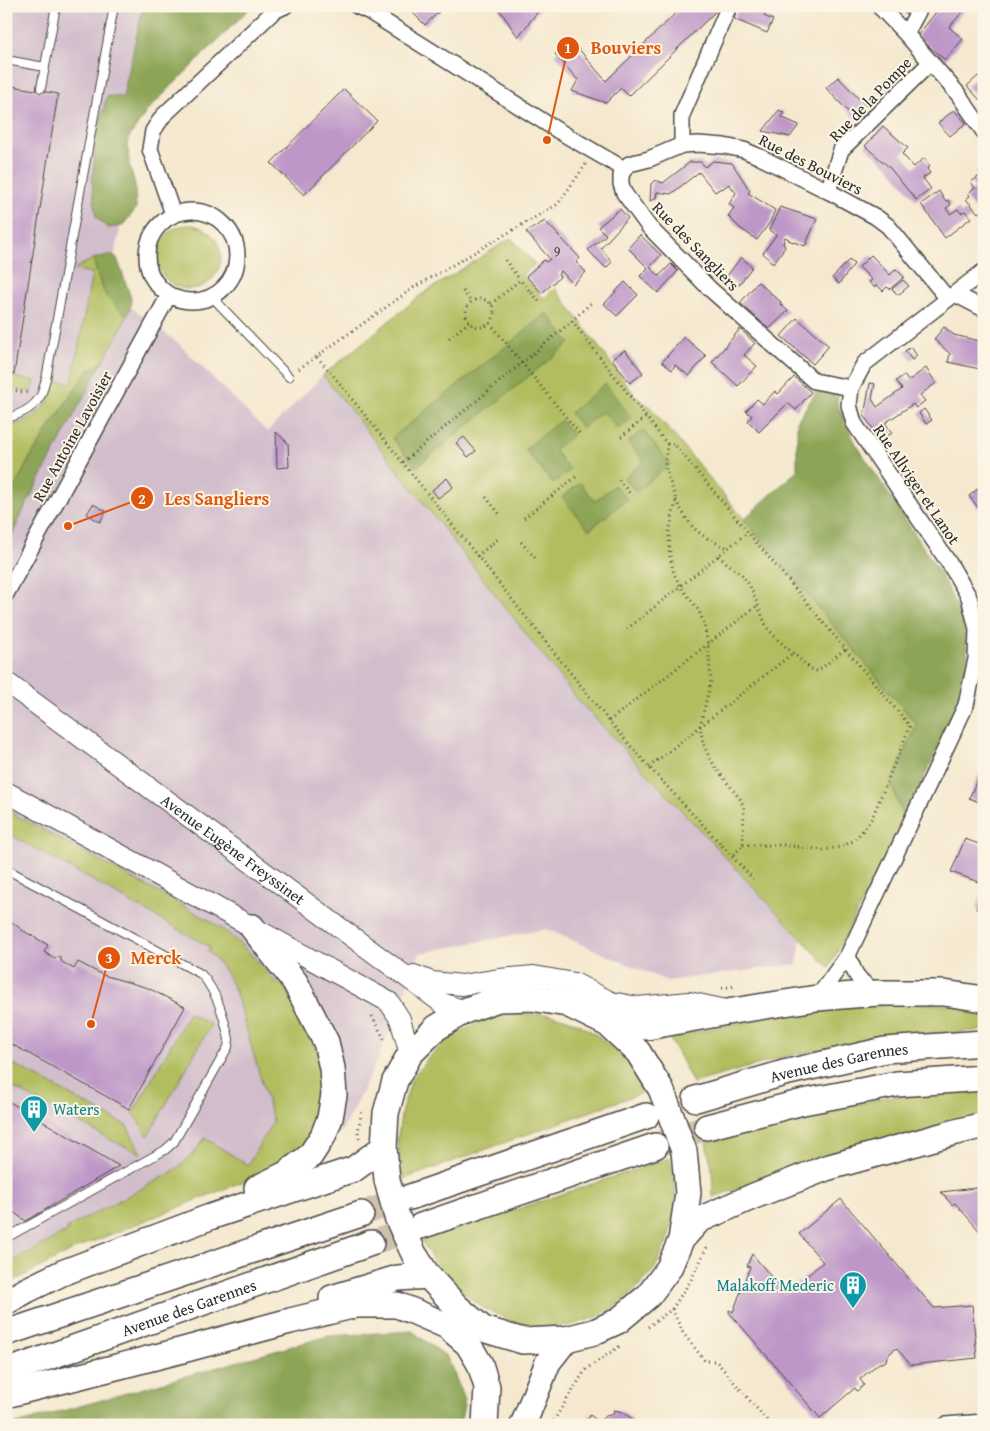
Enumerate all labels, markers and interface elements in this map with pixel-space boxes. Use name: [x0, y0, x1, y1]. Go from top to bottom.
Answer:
callout: Bouviers: [555, 32, 671, 65]
text: Bouviers: [591, 34, 662, 61]
text: 1: [564, 37, 572, 58]
street label: Rue de la Pompe: [823, 51, 917, 147]
street label: Rue des Bouviers: [755, 128, 867, 200]
street label: Rue des Sangliers: [647, 196, 745, 296]
house number: 9: [554, 241, 561, 261]
street label: Rue Antoine Lavoisier: [26, 366, 118, 506]
street label: Rue Allviger et Lanot: [868, 419, 966, 549]
callout: Les Sangliers: [129, 482, 279, 515]
text: Les Sangliers: [165, 485, 270, 512]
text: 2: [138, 488, 146, 509]
street label: Avenue Eugène Freyssinet: [156, 788, 311, 911]
callout: Merck: [96, 941, 192, 974]
text: Merck: [131, 944, 182, 971]
text: 3: [105, 947, 113, 968]
street label: Avenue des Garennes: [767, 1036, 909, 1089]
building icon: Waters: [19, 1094, 49, 1133]
place label: Waters: [53, 1097, 100, 1121]
building icon: Malakoff Mederic: [838, 1270, 868, 1309]
street label: Avenue des Garennes: [118, 1272, 260, 1342]
place label: Malakoff Mederic: [717, 1273, 834, 1297]

